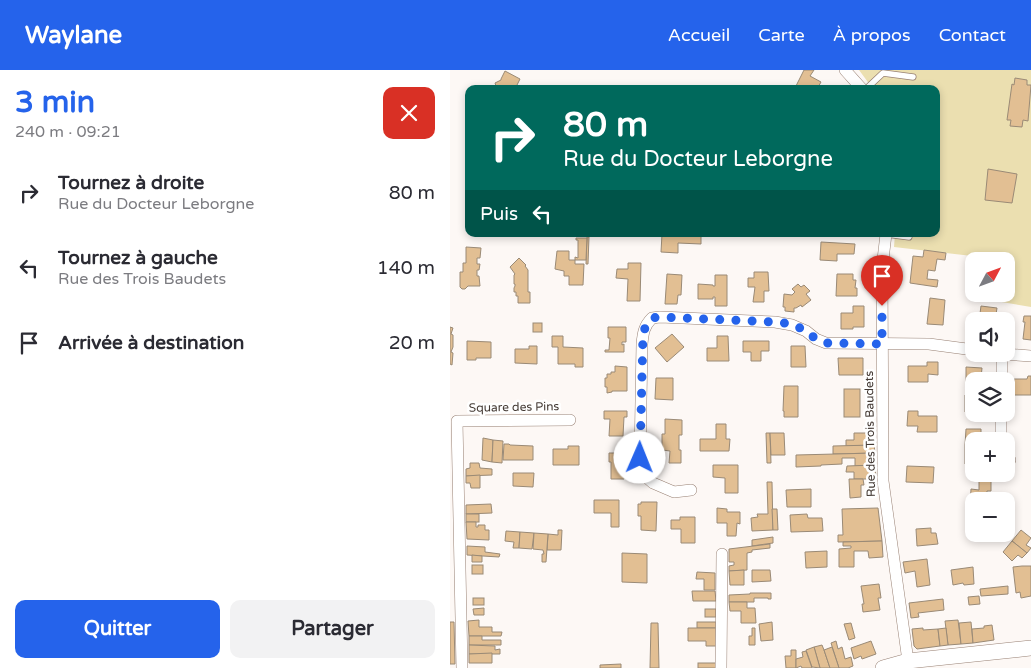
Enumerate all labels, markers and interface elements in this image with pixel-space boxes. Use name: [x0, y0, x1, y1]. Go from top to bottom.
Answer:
text: Waylane: [25, 21, 122, 50]
text: Accueil: [668, 24, 730, 46]
text: Carte: [758, 24, 805, 46]
text: À propos: [833, 24, 911, 46]
text: Contact: [939, 24, 1006, 46]
text: 3 min: [15, 84, 95, 121]
button: close: [383, 87, 435, 139]
text: 80 m: [563, 104, 648, 146]
icon: right: [480, 105, 545, 170]
text: 240 m · 09:21: [15, 122, 121, 142]
text: Rue du Docteur Leborgne: [563, 146, 833, 172]
text: Tournez à droite: [58, 172, 204, 194]
icon: right: [15, 179, 43, 207]
text: 80 m: [389, 182, 435, 204]
text: Rue du Docteur Leborgne: [58, 194, 254, 214]
icon: left: [528, 200, 556, 228]
text: Puis: [480, 203, 518, 225]
text: Tournez à gauche: [58, 247, 218, 269]
north arrow: [965, 252, 1015, 302]
map controls: [965, 252, 1015, 542]
icon: left: [15, 254, 43, 282]
pin: [861, 255, 903, 306]
text: 140 m: [377, 257, 435, 279]
icon: arrive: [868, 262, 896, 290]
text: Rue des Trois Baudets: [58, 269, 226, 289]
button: sound: [965, 312, 1015, 362]
icon: arrive: [15, 329, 43, 357]
text: Arrivée à destination: [58, 332, 244, 354]
text: 20 m: [389, 332, 435, 354]
street label: Rue des Trois Baudets: [862, 371, 878, 497]
button: layers: [965, 372, 1015, 422]
street label: Square des Pins: [469, 399, 560, 415]
position arrow: [613, 431, 665, 483]
button: +: [965, 432, 1015, 482]
button: −: [965, 492, 1015, 542]
button: Quitter: [15, 600, 220, 658]
button: Partager: [230, 600, 435, 658]

